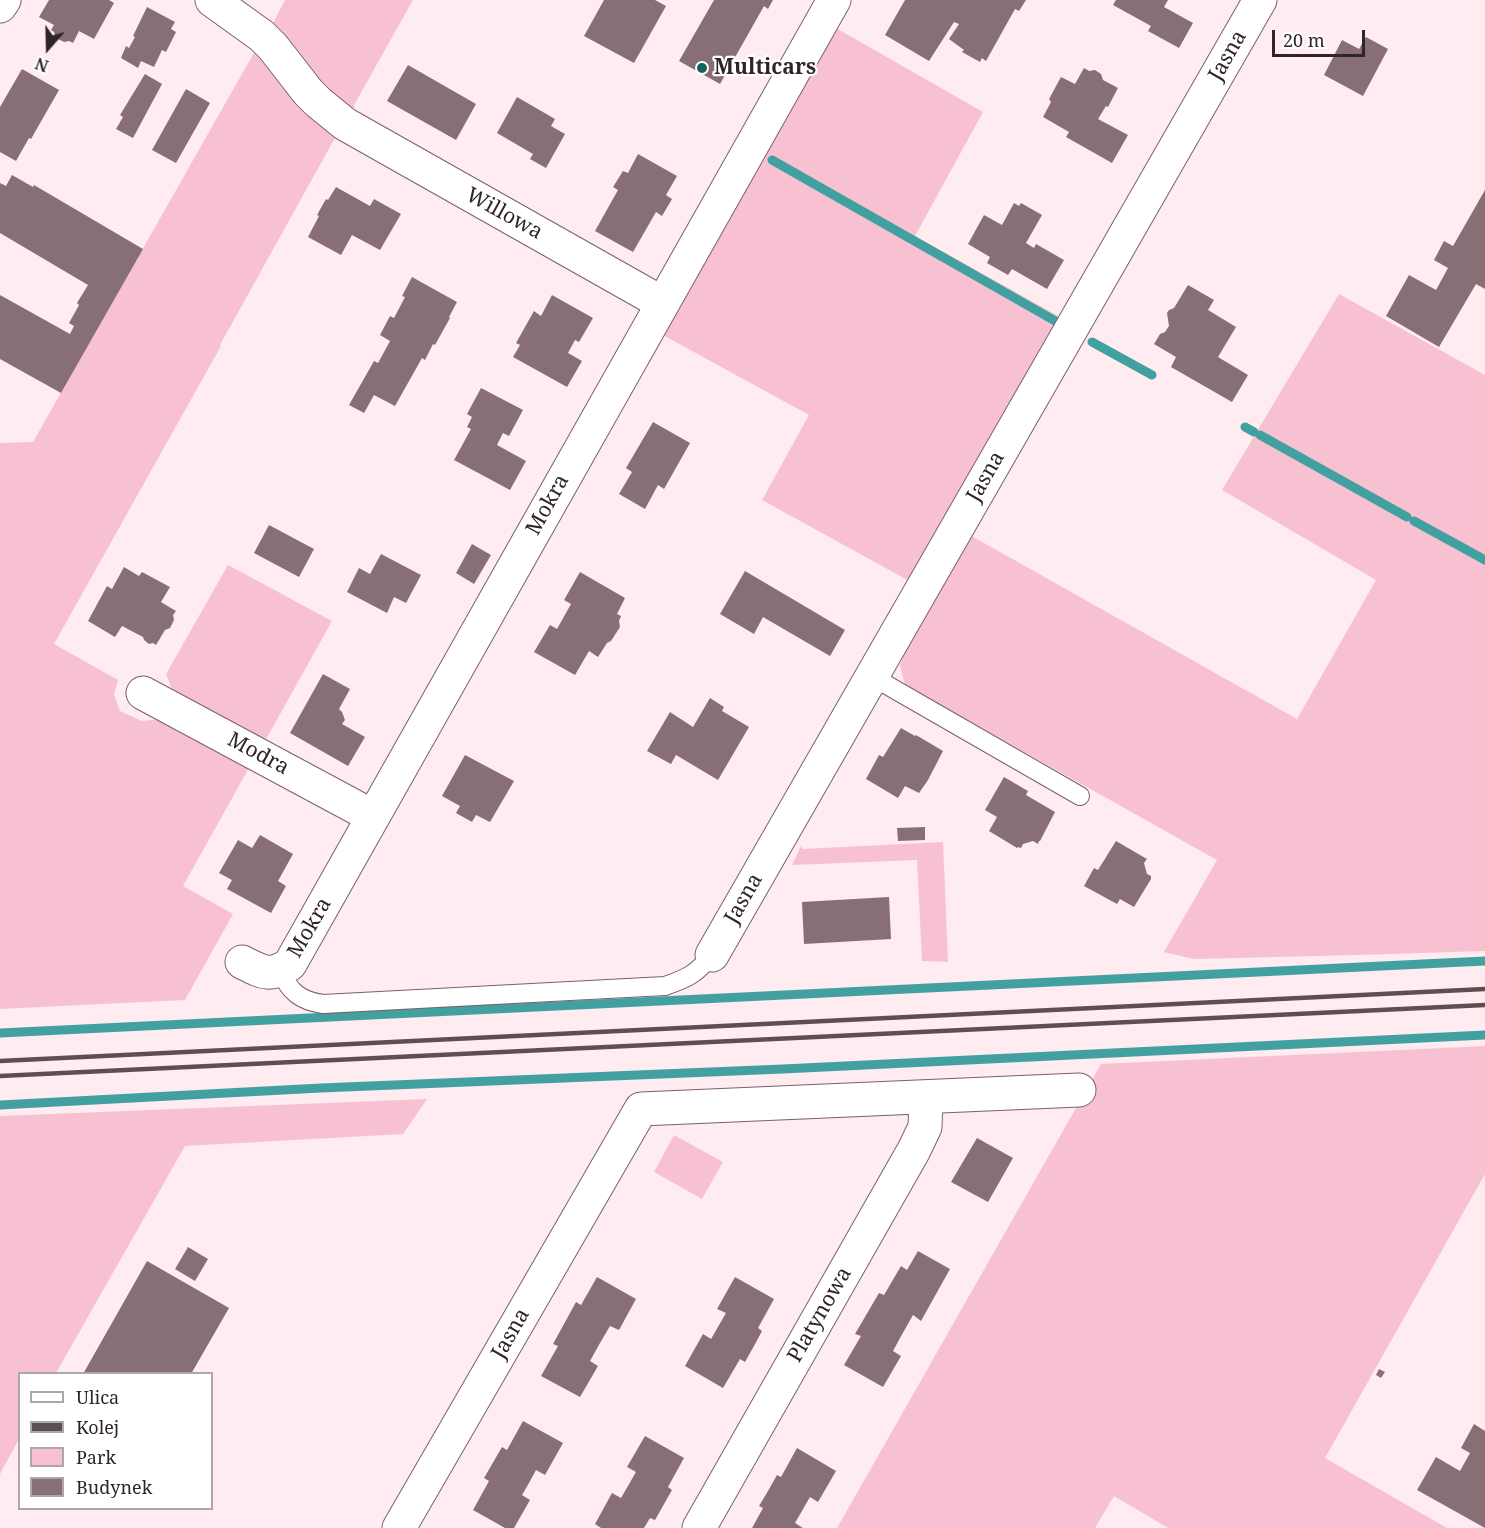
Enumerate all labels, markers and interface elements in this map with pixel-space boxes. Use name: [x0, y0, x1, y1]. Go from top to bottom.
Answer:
north arrow: [18, 18, 78, 78]
scale bar: [1275, 18, 1368, 56]
street label: Jasna: [1204, 26, 1252, 86]
text: 20 m: [1283, 28, 1325, 52]
text: N: [32, 52, 52, 77]
place label: Multicars: [714, 55, 816, 81]
marker: Multicars: [695, 61, 709, 75]
street label: Willowa: [461, 183, 547, 245]
street label: Jasna: [962, 447, 1010, 507]
street label: Mokra: [521, 470, 575, 540]
street label: Modra: [223, 727, 293, 781]
street label: Jasna: [720, 869, 768, 929]
street label: Mokra: [283, 893, 337, 963]
street label: Platynowa: [783, 1263, 857, 1367]
street label: Jasna: [487, 1304, 535, 1364]
legend: [18, 1372, 213, 1510]
text: Ulica: [76, 1385, 119, 1409]
text: Kolej: [76, 1415, 119, 1439]
text: Park: [76, 1445, 116, 1469]
text: Budynek: [76, 1475, 152, 1499]

